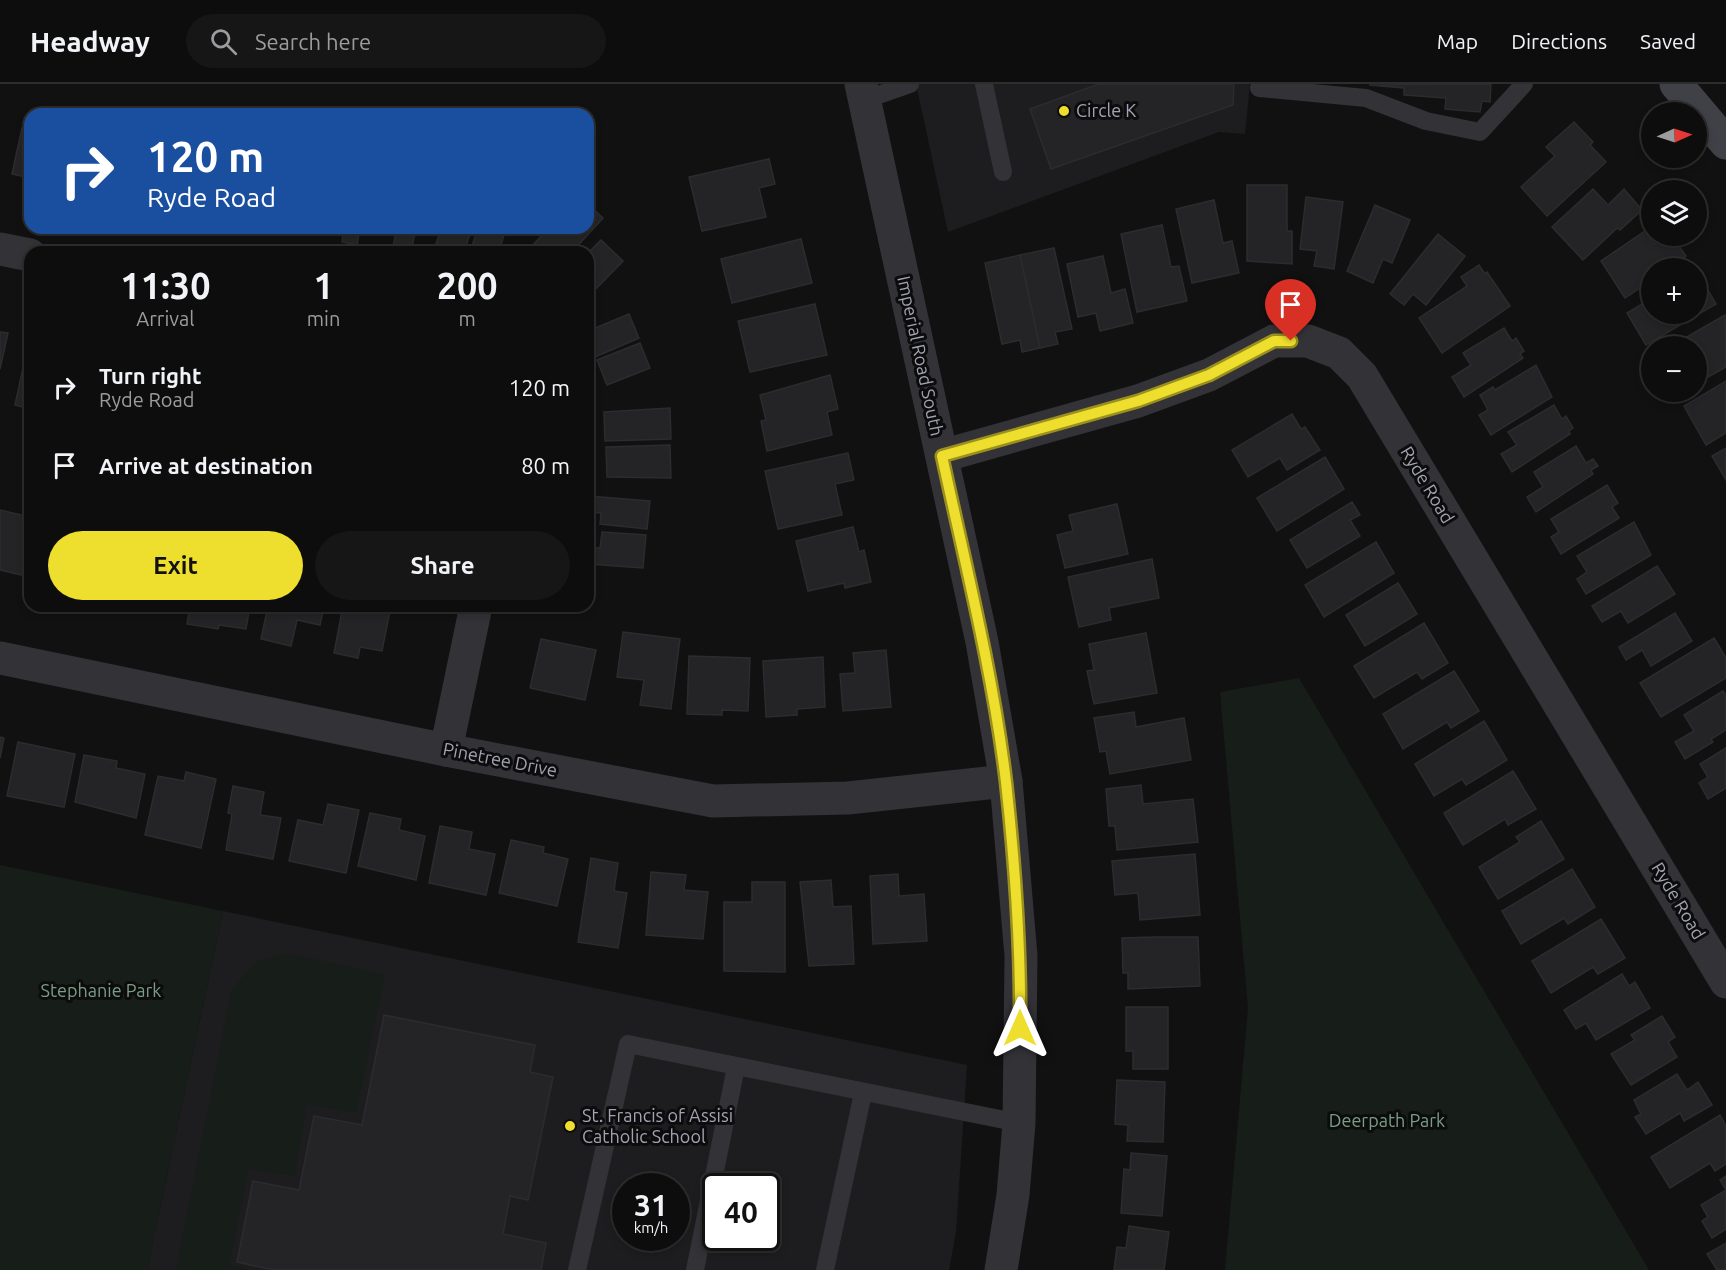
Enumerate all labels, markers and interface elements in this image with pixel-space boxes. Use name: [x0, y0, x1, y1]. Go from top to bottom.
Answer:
search box: [186, 14, 606, 68]
icon: search: [207, 25, 240, 58]
text: Headway: [30, 26, 150, 57]
text: Search here: [255, 29, 371, 54]
text: Map: [1437, 29, 1478, 53]
text: Directions: [1511, 29, 1607, 53]
text: Saved: [1640, 29, 1696, 53]
place label: Circle K: [1076, 100, 1136, 120]
north arrow: [1641, 102, 1707, 168]
map controls: [1641, 102, 1707, 402]
marker: Circle K: [1057, 104, 1071, 118]
icon: right: [48, 132, 126, 210]
text: 120 m: [147, 133, 264, 180]
button: layers: [1641, 180, 1707, 246]
text: Ryde Road: [147, 182, 276, 212]
button: +: [1641, 258, 1707, 324]
text: 11:30: [120, 265, 210, 306]
text: 1: [313, 265, 334, 306]
text: 200: [437, 265, 498, 306]
street label: Imperial Road South: [894, 274, 948, 438]
pin: [1265, 279, 1316, 341]
icon: arrive: [1274, 288, 1307, 321]
text: Arrival: [136, 307, 195, 330]
text: min: [307, 307, 340, 330]
text: m: [459, 307, 476, 330]
button: −: [1641, 336, 1707, 402]
text: Turn right: [99, 363, 201, 388]
icon: right: [48, 371, 81, 404]
text: 120 m: [509, 375, 570, 400]
text: Ryde Road: [99, 388, 195, 411]
street label: Ryde Road: [1397, 442, 1459, 526]
icon: arrive: [48, 449, 81, 482]
text: Arrive at destination: [99, 453, 313, 478]
text: 80 m: [521, 453, 570, 478]
button: Exit: [48, 531, 303, 600]
button: Share: [315, 531, 570, 600]
street label: Pinetree Drive: [441, 738, 559, 780]
street label: Ryde Road: [1648, 858, 1710, 942]
park label: Stephanie Park: [41, 980, 161, 1000]
position arrow: [988, 996, 1052, 1060]
place label: St. Francis of Assisi Catholic School: [582, 1105, 733, 1146]
park label: Deerpath Park: [1329, 1110, 1445, 1130]
marker: St. Francis of Assisi Catholic School: [563, 1119, 577, 1133]
speed limit sign: 40: [702, 1173, 780, 1251]
text: 31: [634, 1188, 668, 1222]
text: km/h: [634, 1219, 668, 1236]

